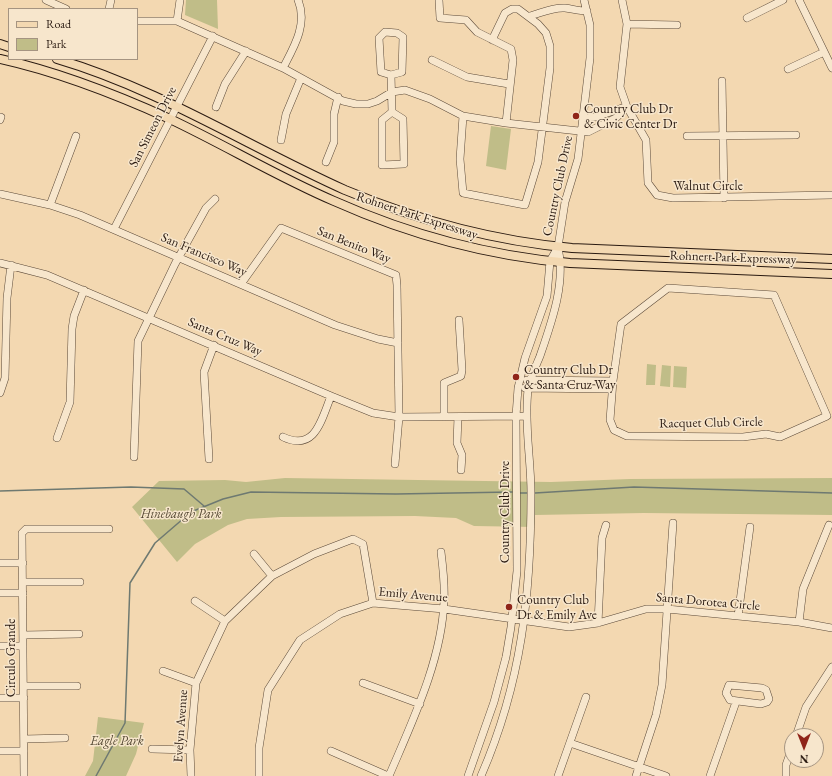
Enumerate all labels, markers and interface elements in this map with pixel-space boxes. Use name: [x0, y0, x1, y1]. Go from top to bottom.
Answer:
legend: [8, 8, 138, 60]
text: Road: [46, 16, 71, 32]
text: Park: [46, 36, 66, 52]
street label: San Simeon Drive: [126, 84, 180, 170]
place label: Country Club Dr & Civic Center Dr: [584, 101, 677, 132]
marker: Country Club Dr & Civic Center Dr: [571, 111, 581, 121]
street label: Country Club Drive: [540, 134, 576, 238]
street label: Walnut Circle: [673, 178, 743, 194]
street label: Rohnert Park Expressway: [354, 189, 480, 243]
street label: San Benito Way: [315, 223, 393, 267]
street label: San Francisco Way: [159, 230, 249, 280]
street label: Rohnert Park Expressway: [669, 248, 797, 268]
street label: Santa Cruz Way: [185, 314, 265, 360]
place label: Country Club Dr & Santa Cruz Way: [524, 362, 616, 393]
marker: Country Club Dr & Santa Cruz Way: [511, 372, 521, 382]
street label: Racquet Club Circle: [659, 414, 763, 432]
street label: Country Club Drive: [497, 461, 513, 563]
park label: Hinebaugh Park: [141, 506, 221, 522]
street label: Emily Avenue: [378, 584, 448, 606]
street label: Santa Dorotea Circle: [655, 590, 761, 614]
place label: Country Club Dr & Emily Ave: [517, 592, 597, 623]
marker: Country Club Dr & Emily Ave: [504, 602, 514, 612]
street label: Circulo Grande: [3, 619, 19, 697]
street label: Evelyn Avenue: [171, 689, 191, 763]
north arrow: [784, 728, 824, 768]
park label: Eagle Park: [90, 733, 144, 749]
text: N: [800, 752, 808, 766]

